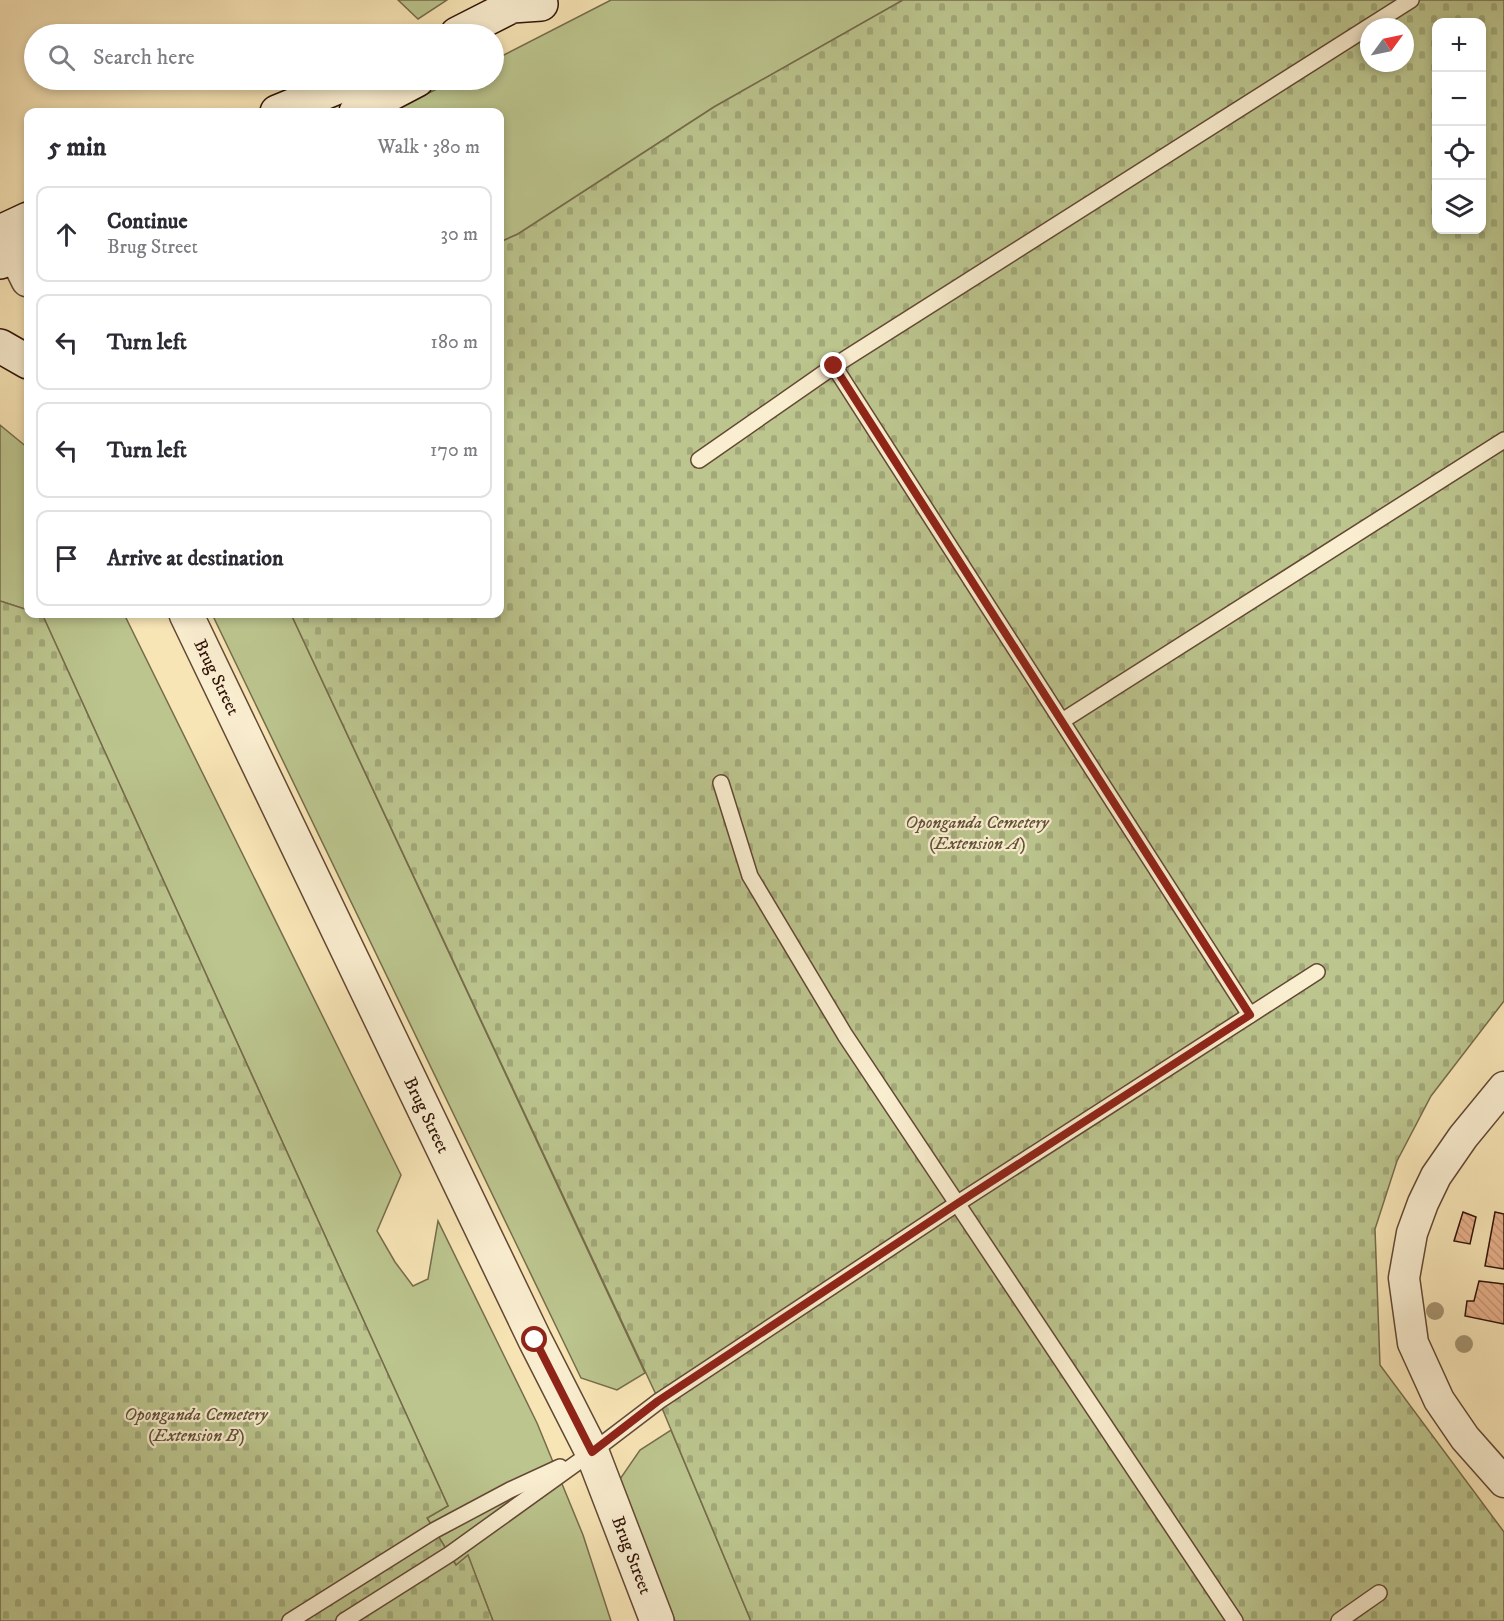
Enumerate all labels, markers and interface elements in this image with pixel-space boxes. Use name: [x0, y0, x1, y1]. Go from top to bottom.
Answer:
north arrow: [1360, 18, 1414, 72]
map controls: [1432, 18, 1486, 234]
button: +: [1432, 18, 1486, 72]
search box: [24, 24, 504, 90]
icon: search: [45, 41, 78, 74]
text: Search here: [93, 44, 195, 71]
button: −: [1432, 72, 1486, 126]
button: locate: [1432, 126, 1486, 180]
text: 5 min: [48, 131, 106, 164]
text: Walk · 380 m: [378, 135, 480, 160]
button: layers: [1432, 180, 1486, 234]
text: Continue: [107, 208, 188, 235]
icon: ahead: [50, 218, 83, 251]
text: 30 m: [440, 222, 478, 247]
text: Brug Street: [107, 235, 198, 260]
icon: left: [50, 326, 83, 359]
text: Turn left: [107, 329, 187, 356]
text: 180 m: [431, 330, 478, 355]
route end: [820, 352, 846, 378]
icon: left: [50, 434, 83, 467]
text: Turn left: [107, 437, 187, 464]
text: 170 m: [430, 438, 478, 463]
icon: arrive: [50, 542, 83, 575]
text: Arrive at destination: [107, 545, 284, 572]
street label: Brug Street: [188, 636, 244, 719]
park label: Oponganda Cemetery (Extension A): [905, 812, 1050, 855]
street label: Brug Street: [398, 1074, 454, 1157]
route start: [521, 1326, 547, 1352]
park label: Oponganda Cemetery (Extension B): [124, 1404, 269, 1447]
street label: Brug Street: [606, 1513, 656, 1598]

